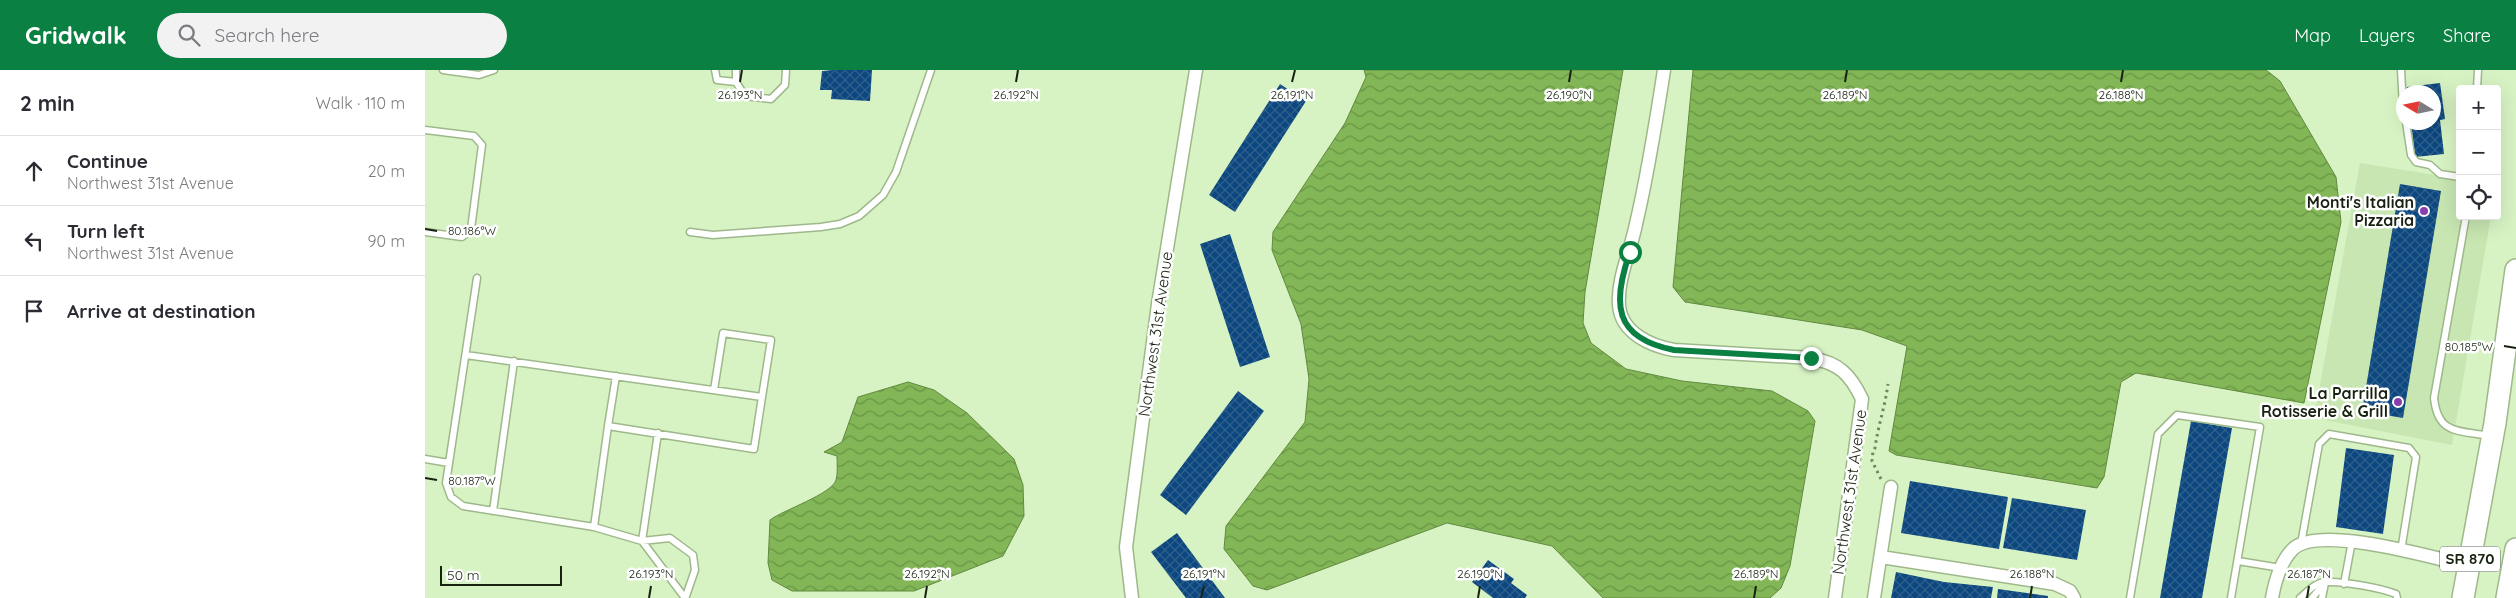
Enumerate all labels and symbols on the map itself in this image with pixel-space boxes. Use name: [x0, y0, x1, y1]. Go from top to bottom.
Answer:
north arrow: [2396, 85, 2441, 130]
text: 26.193°N: [718, 87, 762, 102]
text: 26.192°N: [993, 87, 1039, 102]
text: 26.191°N: [1270, 87, 1314, 102]
text: 26.190°N: [1546, 87, 1592, 102]
text: 26.189°N: [1822, 87, 1868, 102]
text: 26.188°N: [2099, 87, 2143, 102]
place label: Monti's Italian Pizzaria: [2307, 192, 2414, 230]
marker: Monti's Italian Pizzaria: [2418, 205, 2430, 217]
text: 80.186°W: [448, 223, 497, 238]
route start: [1619, 241, 1642, 264]
street label: Northwest 31st Avenue: [1133, 250, 1177, 418]
text: 80.185°W: [2445, 339, 2494, 354]
route end: [1800, 347, 1823, 370]
place label: La Parrilla Rotisserie & Grill: [2261, 383, 2388, 421]
marker: La Parrilla Rotisserie & Grill: [2392, 396, 2404, 408]
street label: Northwest 31st Avenue: [1827, 408, 1871, 576]
text: 80.187°W: [448, 473, 496, 488]
road number: SR 870: [2440, 546, 2500, 572]
scale bar: [440, 563, 563, 586]
text: 26.193°N: [629, 566, 673, 581]
text: 26.192°N: [904, 566, 950, 581]
text: 26.191°N: [1182, 566, 1226, 581]
text: 26.190°N: [1457, 566, 1503, 581]
text: 26.189°N: [1733, 566, 1779, 581]
text: 26.188°N: [2010, 566, 2054, 581]
text: 26.187°N: [2287, 566, 2331, 581]

